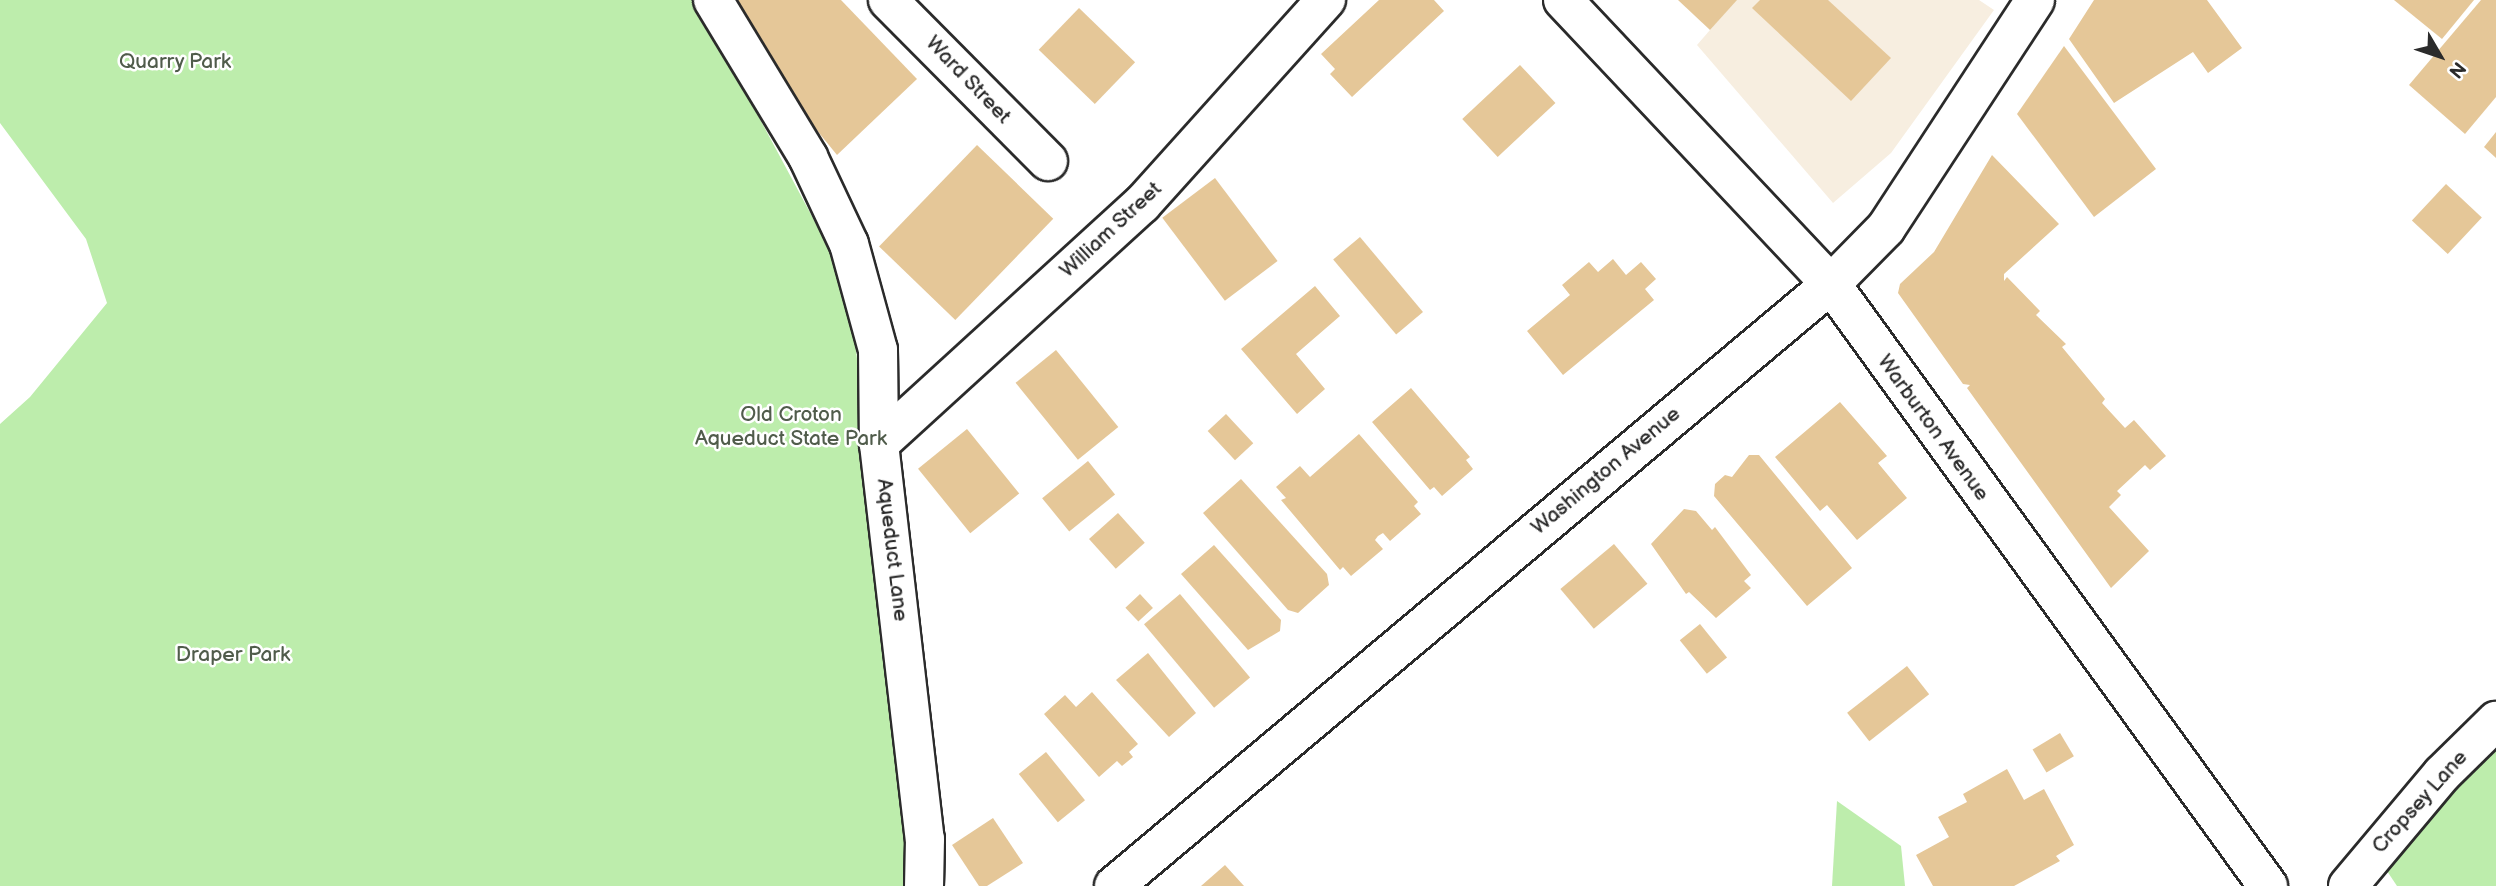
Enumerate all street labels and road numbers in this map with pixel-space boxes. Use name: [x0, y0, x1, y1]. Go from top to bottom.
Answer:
street label: Ward Street: [920, 31, 1016, 129]
street label: William Street: [1055, 176, 1167, 284]
street label: Warburton Avenue: [1872, 350, 1994, 506]
street label: Washington Avenue: [1526, 401, 1686, 541]
street label: Aqueduct Lane: [871, 477, 913, 623]
street label: Cropsey Lane: [2367, 745, 2473, 859]

